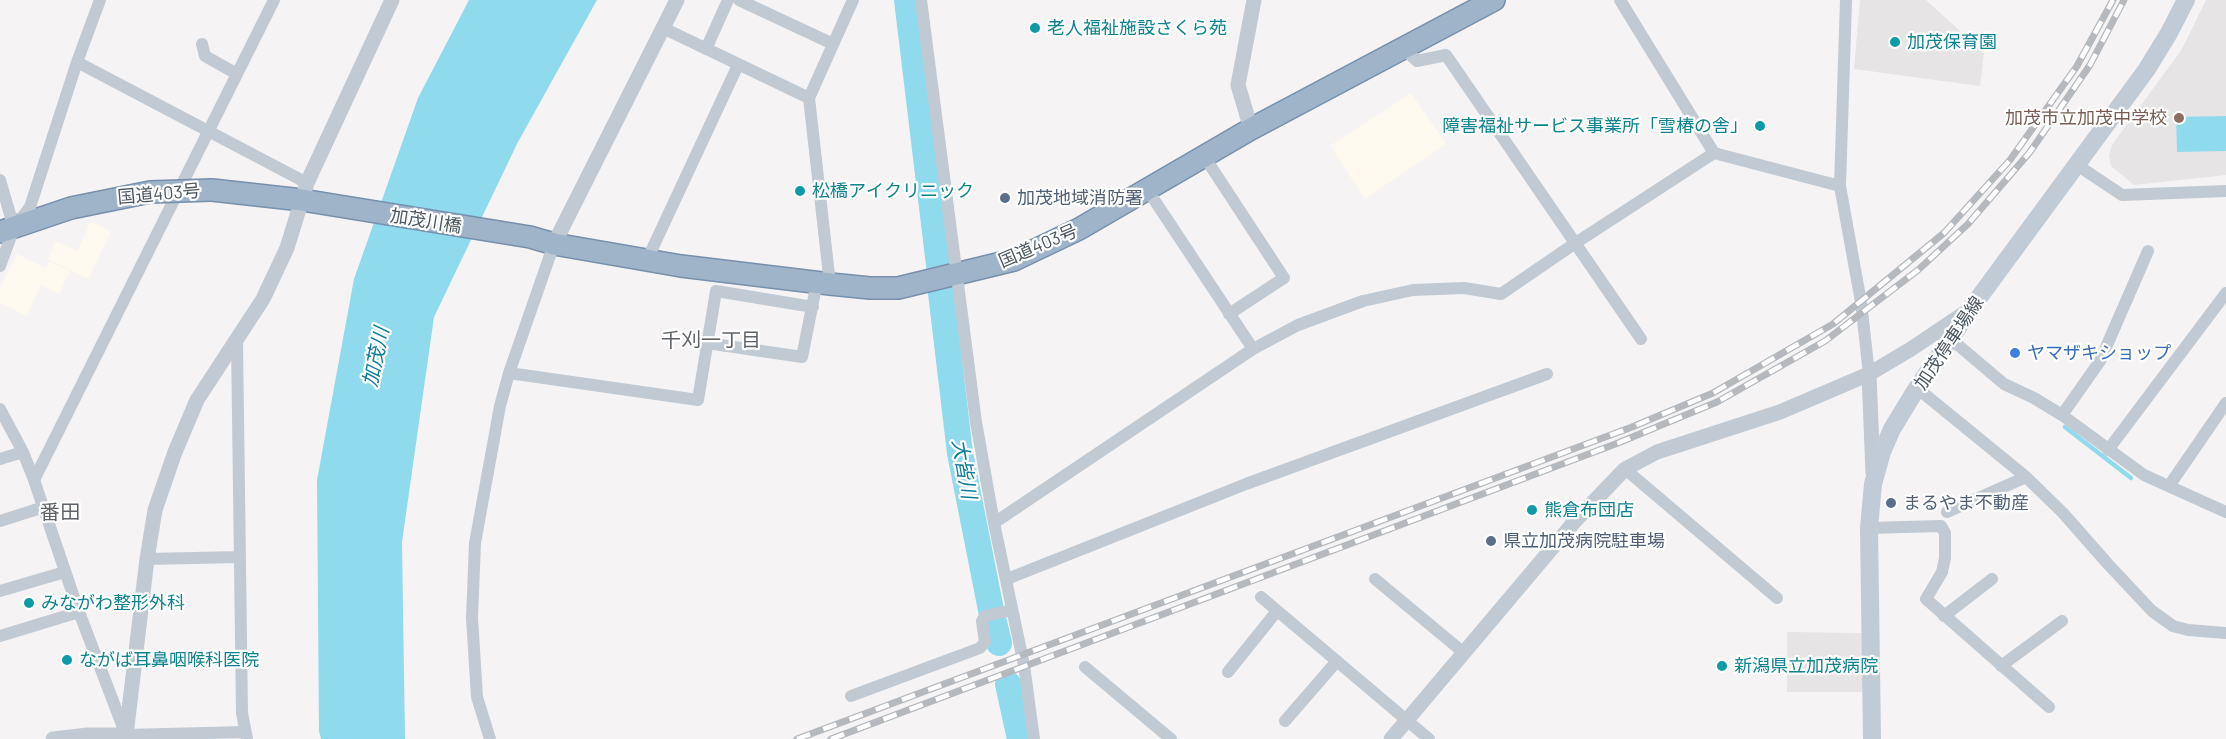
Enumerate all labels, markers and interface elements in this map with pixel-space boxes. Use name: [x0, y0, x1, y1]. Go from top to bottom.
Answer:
place label: 老人福祉施設さくら苑: [1047, 17, 1227, 39]
marker: 老人福祉施設さくら苑: [1028, 21, 1042, 35]
place label: 加茂保育園: [1907, 31, 1997, 53]
marker: 加茂保育園: [1888, 35, 1902, 49]
place label: 加茂市立加茂中学校: [2005, 107, 2167, 129]
marker: 加茂市立加茂中学校: [2172, 111, 2186, 125]
place label: 障害福祉サービス事業所「雪椿の舎」: [1442, 115, 1748, 137]
marker: 障害福祉サービス事業所「雪椿の舎」: [1753, 119, 1767, 133]
street label: 国道403号: [117, 180, 201, 208]
place label: 松橋アイクリニック: [812, 180, 974, 202]
marker: 松橋アイクリニック: [793, 184, 807, 198]
place label: 加茂地域消防署: [1017, 187, 1143, 209]
marker: 加茂地域消防署: [998, 191, 1012, 205]
street label: 加茂川橋: [389, 205, 463, 237]
street label: 国道403号: [995, 220, 1081, 272]
street label: 加茂停車場線: [1910, 292, 1988, 394]
water label: 加茂川: [358, 325, 394, 389]
district label: 千刈一丁目: [661, 328, 761, 352]
place label: ヤマザキショップ: [2027, 342, 2171, 364]
marker: ヤマザキショップ: [2008, 346, 2022, 360]
water label: 大皆川: [947, 437, 981, 501]
place label: まるやま不動産: [1903, 492, 2029, 514]
marker: まるやま不動産: [1884, 496, 1898, 510]
place label: 熊倉布団店: [1544, 499, 1634, 521]
district label: 番田: [40, 500, 80, 524]
marker: 熊倉布団店: [1525, 503, 1539, 517]
place label: 県立加茂病院駐車場: [1503, 530, 1665, 552]
marker: 県立加茂病院駐車場: [1484, 534, 1498, 548]
place label: みながわ整形外科: [41, 592, 185, 614]
marker: みながわ整形外科: [22, 596, 36, 610]
place label: ながば耳鼻咽喉科医院: [79, 649, 259, 671]
marker: ながば耳鼻咽喉科医院: [60, 653, 74, 667]
place label: 新潟県立加茂病院: [1734, 655, 1878, 677]
marker: 新潟県立加茂病院: [1715, 659, 1729, 673]

